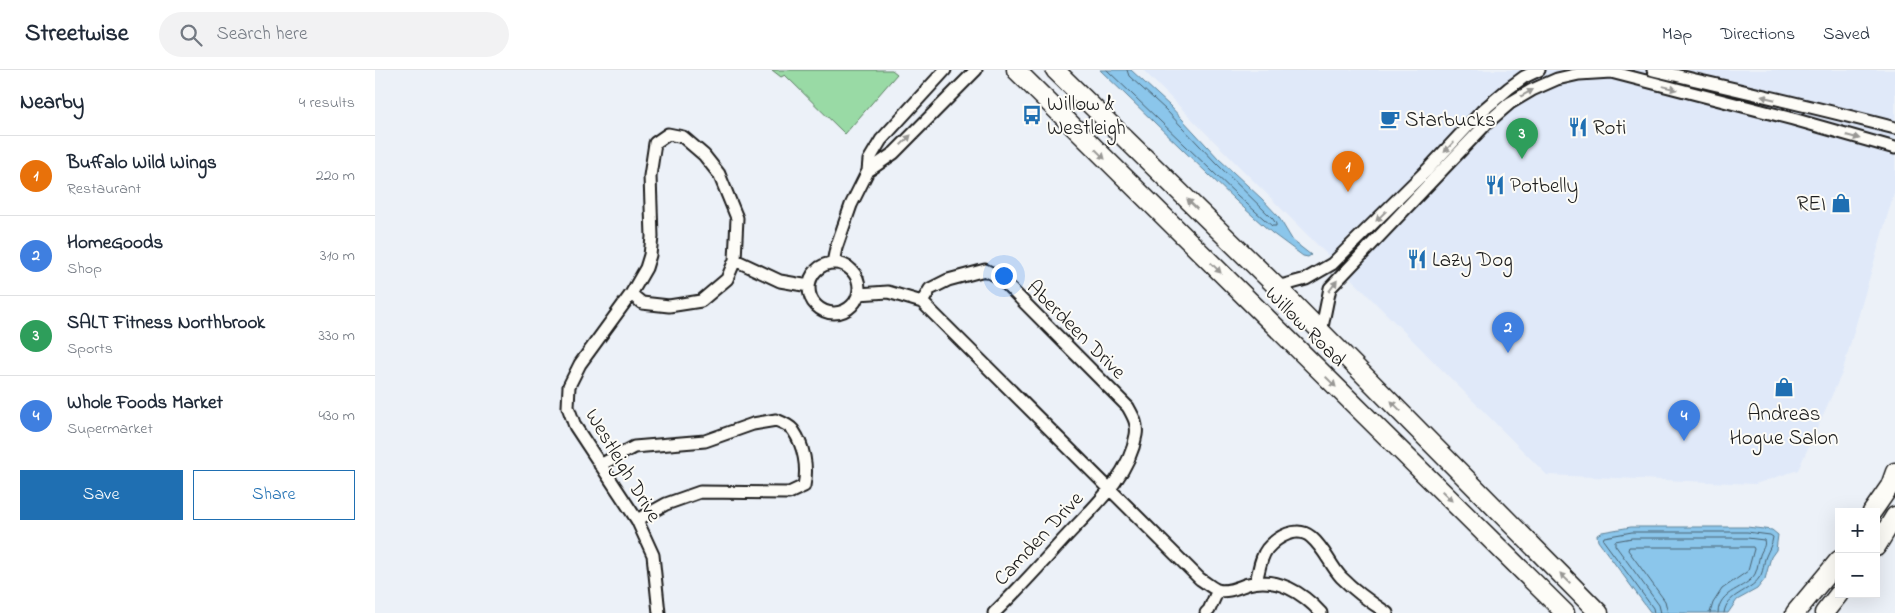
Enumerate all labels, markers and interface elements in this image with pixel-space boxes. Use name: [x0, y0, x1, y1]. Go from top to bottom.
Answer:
search box: [159, 12, 509, 57]
text: Streetwise: [25, 17, 129, 52]
icon: search: [177, 21, 205, 49]
text: Search here: [217, 21, 308, 48]
text: Map: [1662, 22, 1692, 48]
text: Directions: [1720, 22, 1795, 48]
text: Saved: [1823, 22, 1870, 48]
one-way arrow: [1662, 84, 1677, 92]
text: Nearby: [20, 88, 84, 118]
one-way arrow: [1521, 88, 1534, 97]
place label: Willow & Westleigh: [1047, 90, 1126, 146]
text: 4 results: [299, 91, 355, 115]
one-way arrow: [1760, 94, 1775, 102]
bus stop icon: Willow & Westleigh: [1021, 104, 1043, 126]
place label: Starbucks: [1405, 106, 1496, 136]
cafe icon: Starbucks: [1379, 108, 1401, 130]
place label: Roti: [1593, 114, 1626, 144]
restaurant icon: Roti: [1567, 116, 1589, 138]
pin: 3: [1506, 118, 1538, 159]
one-way arrow: [1846, 133, 1861, 141]
one-way arrow: [900, 135, 912, 147]
one-way arrow: [1443, 140, 1455, 152]
one-way arrow: [1094, 147, 1106, 159]
text: Buffalo Wild Wings: [67, 150, 217, 177]
pin: 1: [1332, 151, 1364, 192]
text: 1: [33, 164, 39, 188]
text: 220 m: [316, 164, 355, 188]
place label: Potbelly: [1510, 172, 1578, 204]
restaurant icon: Potbelly: [1484, 174, 1506, 196]
text: Restaurant: [67, 177, 141, 201]
place label: REI: [1797, 190, 1826, 220]
shop icon: REI: [1830, 192, 1852, 214]
one-way arrow: [1186, 198, 1198, 210]
one-way arrow: [1375, 210, 1387, 222]
text: HomeGoods: [67, 230, 163, 257]
text: 2: [32, 244, 40, 268]
text: 310 m: [320, 244, 355, 268]
place label: Lazy Dog: [1432, 246, 1513, 278]
restaurant icon: Lazy Dog: [1406, 248, 1428, 270]
text: Shop: [67, 257, 102, 281]
one-way arrow: [1209, 262, 1221, 274]
your location: [991, 263, 1017, 289]
street label: Aberdeen Drive: [1019, 274, 1133, 387]
one-way arrow: [1328, 279, 1338, 293]
street label: Willow Road: [1257, 280, 1352, 375]
text: SALT Fitness Northbrook: [67, 310, 265, 337]
pin: 2: [1492, 312, 1524, 353]
text: 3: [33, 324, 39, 348]
text: 330 m: [318, 324, 355, 348]
text: Sports: [67, 337, 113, 361]
one-way arrow: [1325, 376, 1337, 388]
shop icon: Andreas Hogue Salon: [1773, 376, 1795, 398]
text: Whole Foods Market: [67, 390, 223, 417]
pin: 4: [1668, 400, 1700, 441]
place label: Andreas Hogue Salon: [1730, 400, 1838, 456]
one-way arrow: [1390, 401, 1402, 413]
text: 4: [33, 404, 39, 428]
text: 430 m: [318, 404, 355, 428]
street label: Westleigh Drive: [575, 404, 668, 530]
text: Supermarket: [67, 417, 153, 441]
button: Save: [20, 470, 183, 520]
button: Share: [193, 470, 355, 520]
street label: Camden Drive: [988, 485, 1092, 593]
one-way arrow: [1440, 490, 1452, 502]
map controls: [1835, 508, 1880, 598]
button: +: [1835, 508, 1880, 553]
button: −: [1835, 553, 1880, 598]
one-way arrow: [1559, 573, 1571, 585]

